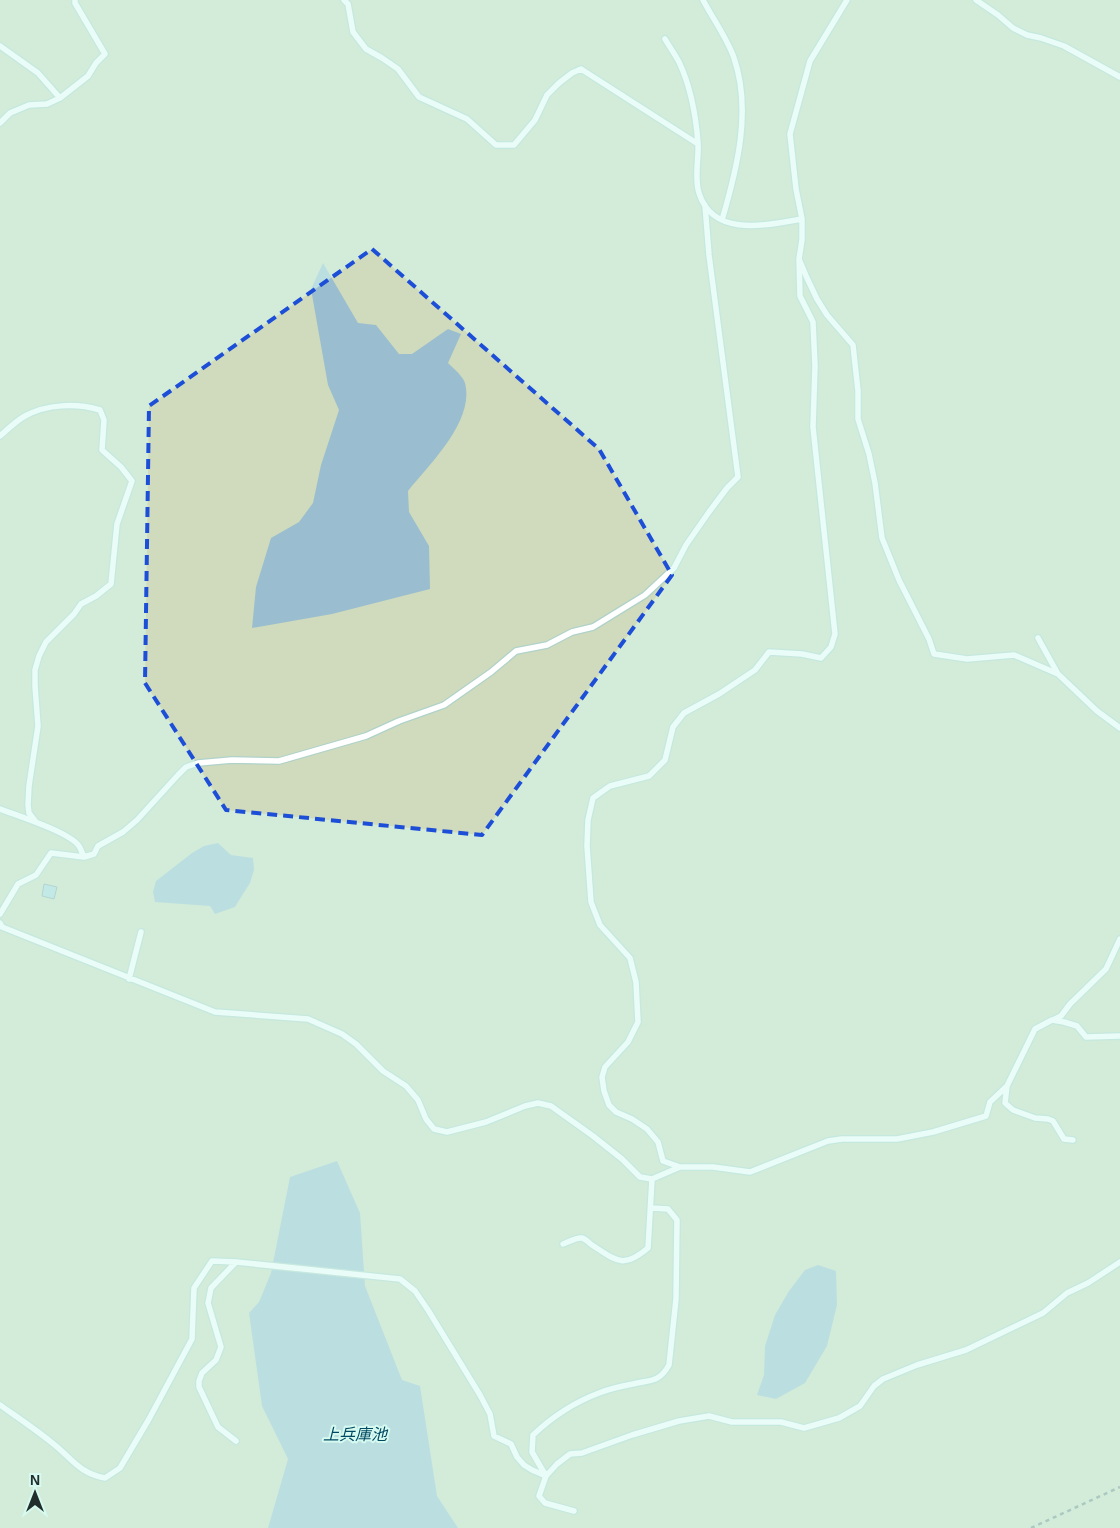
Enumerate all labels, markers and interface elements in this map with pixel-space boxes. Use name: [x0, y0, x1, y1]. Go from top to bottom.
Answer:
water label: 上兵庫池: [323, 1426, 389, 1443]
north arrow: [10, 1468, 60, 1518]
text: N: [30, 1472, 40, 1488]

